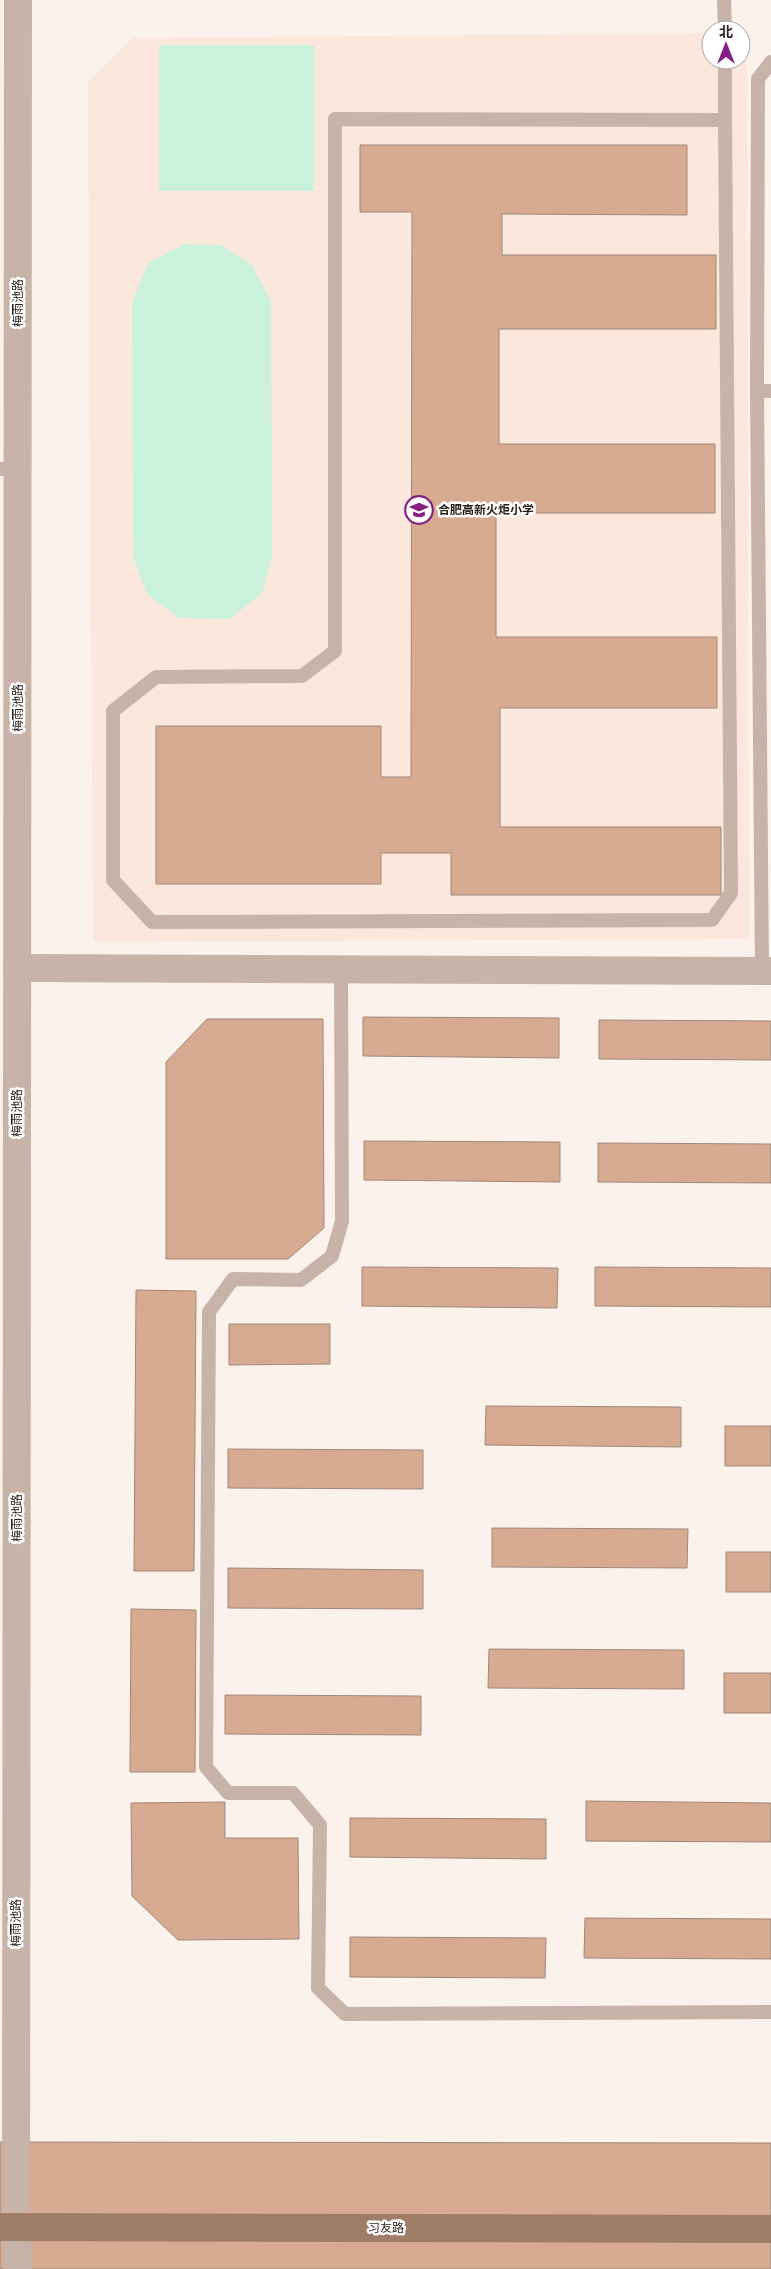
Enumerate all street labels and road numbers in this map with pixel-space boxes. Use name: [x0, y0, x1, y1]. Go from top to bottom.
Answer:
street label: 梅雨池路: [11, 279, 26, 327]
street label: 梅雨池路: [11, 684, 26, 732]
street label: 梅雨池路: [10, 1089, 25, 1137]
street label: 梅雨池路: [10, 1494, 25, 1542]
street label: 梅雨池路: [9, 1899, 24, 1947]
street label: 习友路: [368, 2221, 404, 2236]

